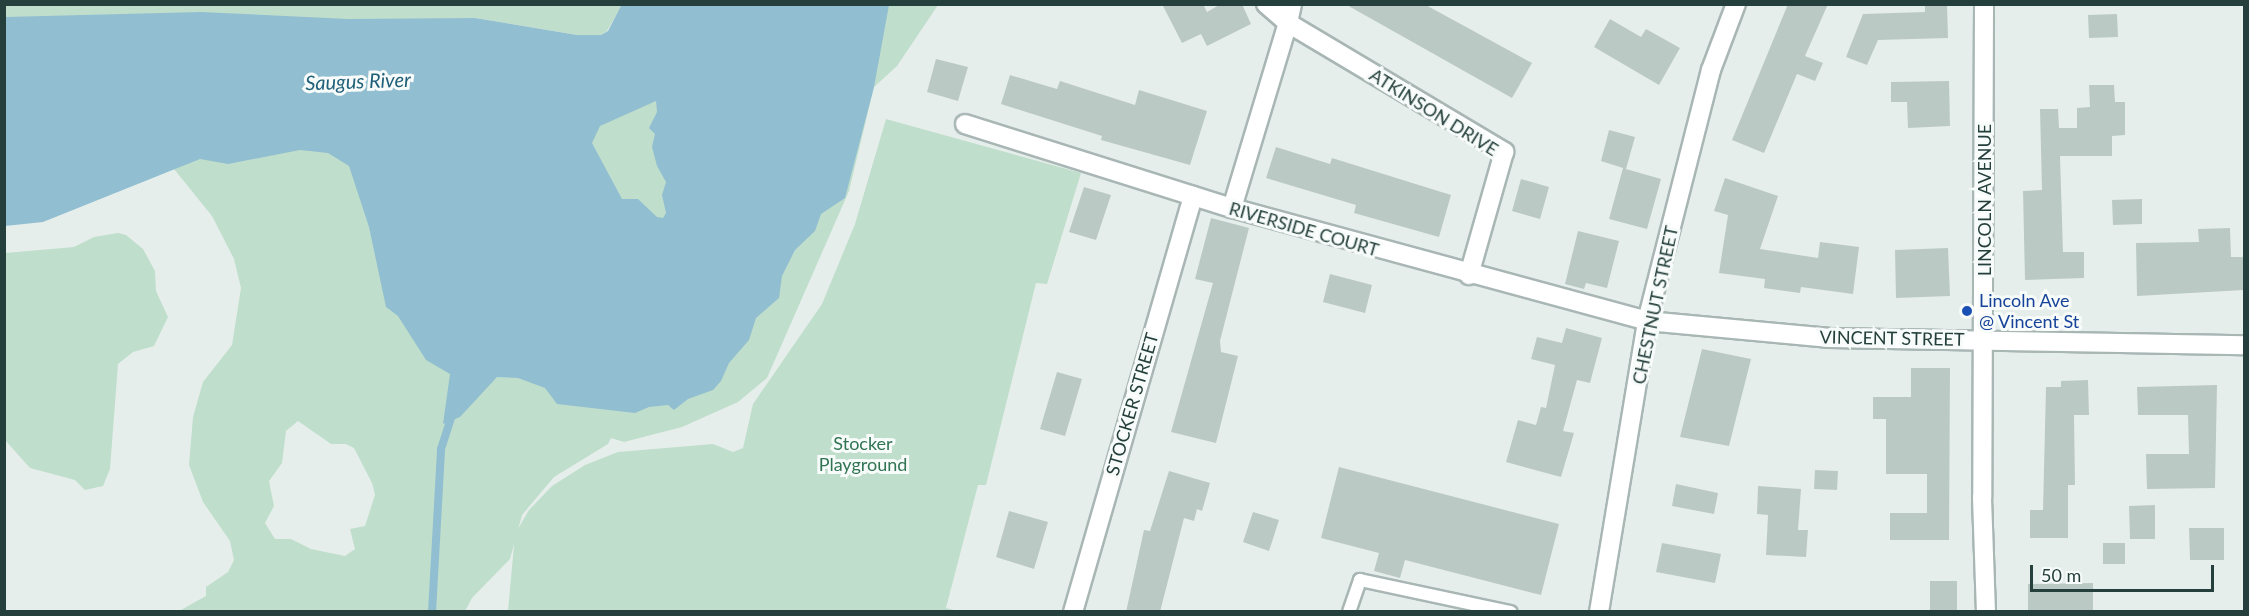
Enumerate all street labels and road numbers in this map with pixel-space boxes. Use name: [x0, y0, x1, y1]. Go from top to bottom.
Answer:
street label: ATKINSON DRIVE: [1366, 64, 1502, 160]
street label: LINCOLN AVENUE: [1973, 124, 1995, 276]
street label: RIVERSIDE COURT: [1227, 197, 1381, 261]
street label: CHESTNUT STREET: [1628, 224, 1682, 386]
street label: VINCENT STREET: [1819, 326, 1965, 350]
street label: STOCKER STREET: [1101, 330, 1163, 478]

